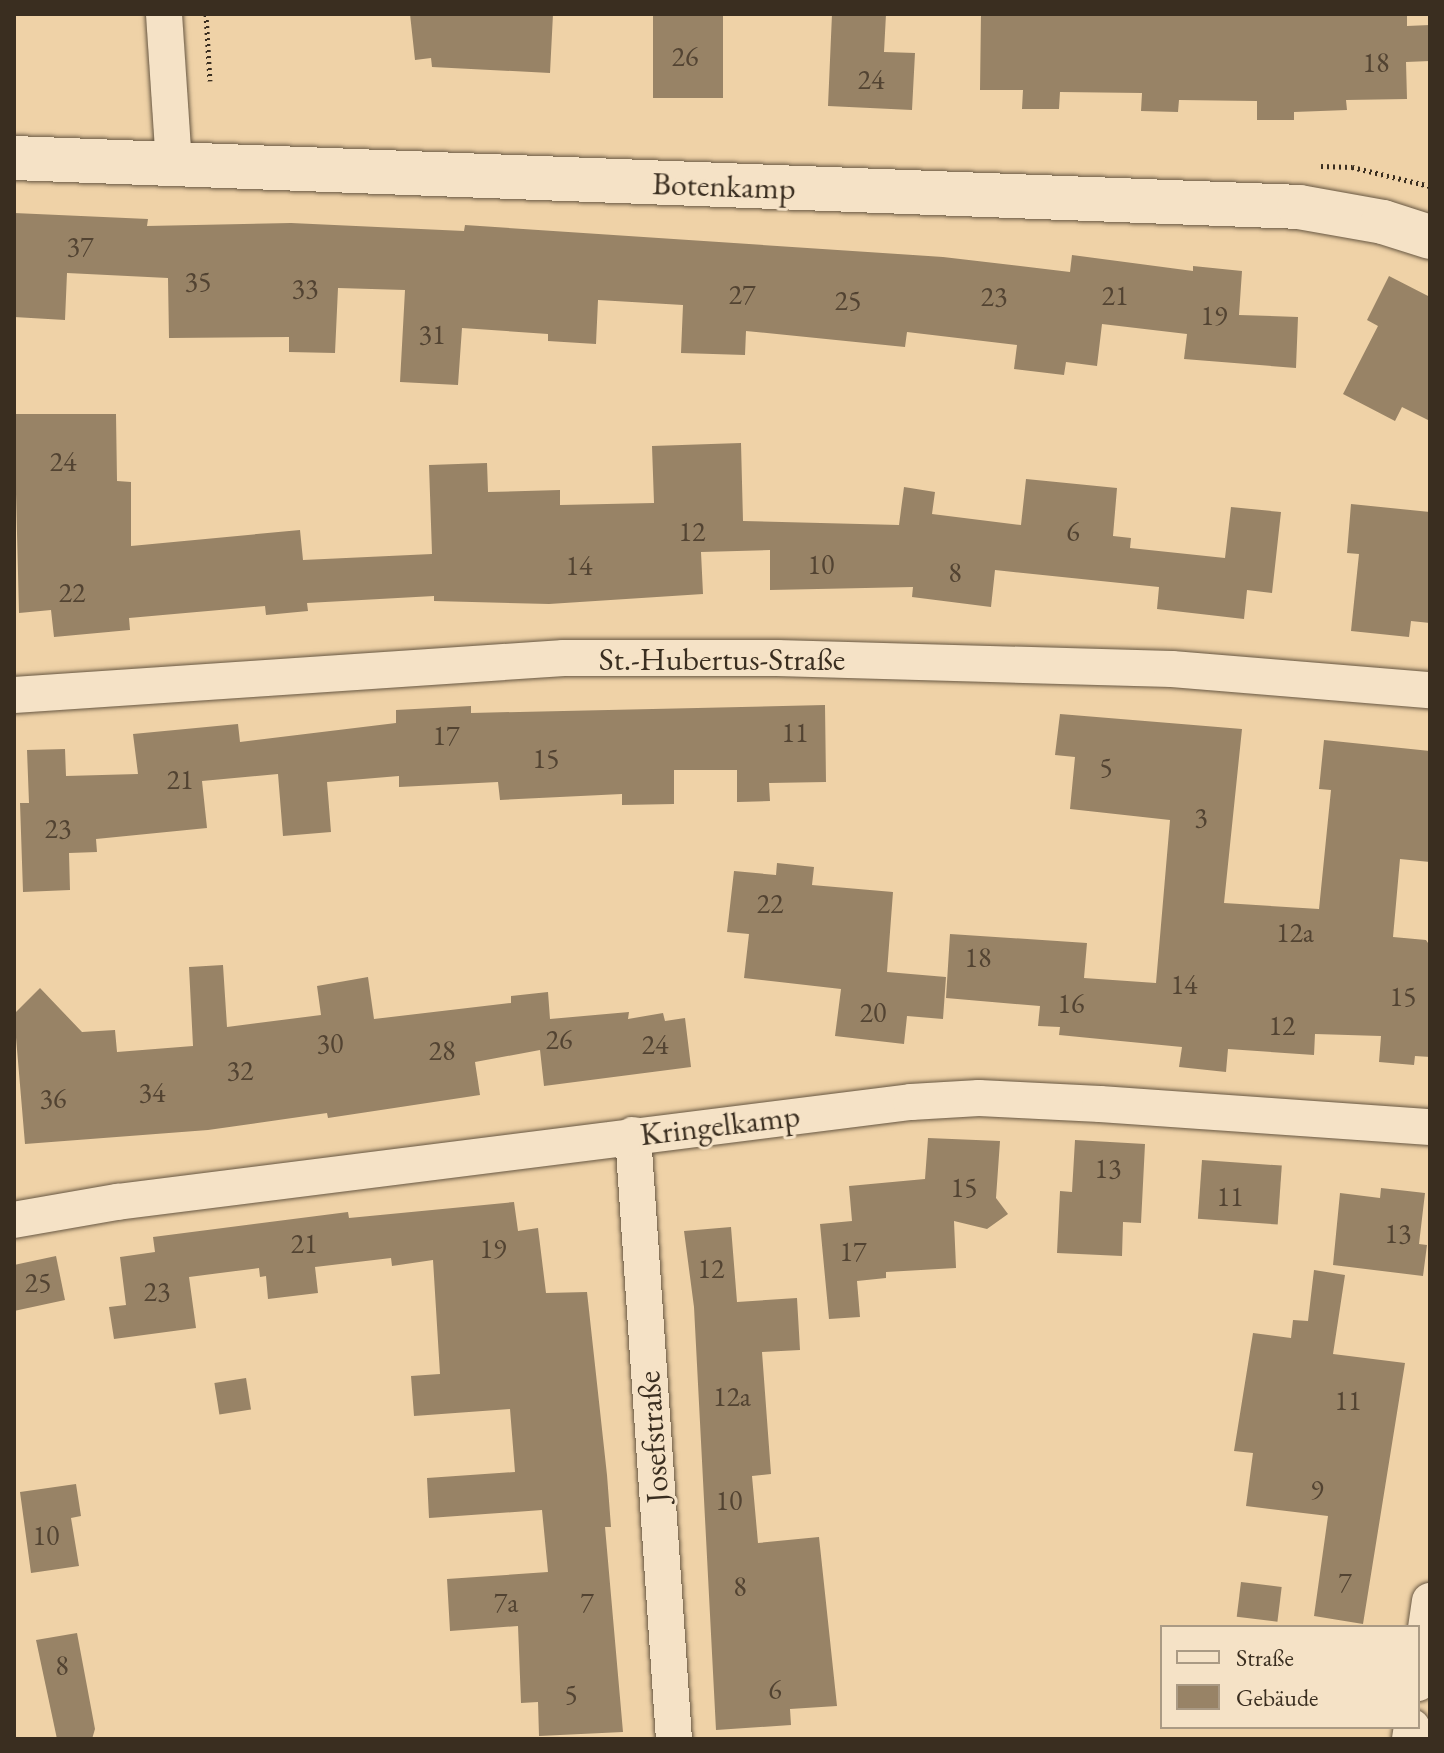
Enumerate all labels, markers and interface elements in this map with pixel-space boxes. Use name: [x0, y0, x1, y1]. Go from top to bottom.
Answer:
house number: 26: [672, 39, 698, 73]
house number: 18: [1363, 45, 1389, 79]
house number: 24: [858, 62, 884, 96]
street label: Botenkamp: [652, 164, 796, 208]
house number: 37: [67, 229, 93, 263]
house number: 35: [185, 264, 211, 298]
house number: 33: [292, 271, 318, 305]
house number: 27: [729, 277, 755, 311]
house number: 21: [1102, 278, 1128, 312]
house number: 23: [981, 279, 1007, 313]
house number: 25: [835, 283, 861, 317]
house number: 19: [1201, 298, 1227, 332]
house number: 31: [419, 317, 445, 351]
house number: 24: [50, 444, 76, 478]
house number: 12: [679, 514, 705, 548]
house number: 6: [1066, 514, 1080, 548]
house number: 10: [808, 547, 834, 581]
house number: 14: [566, 548, 592, 582]
house number: 8: [948, 555, 962, 589]
house number: 22: [59, 575, 85, 609]
street label: St.-Hubertus-Straße: [599, 640, 845, 678]
house number: 11: [782, 715, 808, 749]
house number: 17: [433, 718, 459, 752]
house number: 15: [533, 741, 559, 775]
house number: 5: [1099, 750, 1113, 784]
house number: 21: [167, 762, 193, 796]
house number: 3: [1194, 800, 1208, 834]
house number: 23: [45, 811, 71, 845]
house number: 22: [757, 886, 783, 920]
house number: 12a: [1276, 915, 1314, 949]
house number: 18: [965, 940, 991, 974]
house number: 14: [1171, 967, 1197, 1001]
house number: 15: [1390, 979, 1416, 1013]
house number: 16: [1058, 986, 1084, 1020]
house number: 20: [860, 995, 886, 1029]
house number: 12: [1269, 1008, 1295, 1042]
house number: 26: [546, 1022, 572, 1056]
house number: 30: [317, 1026, 343, 1060]
house number: 24: [642, 1027, 668, 1061]
house number: 28: [429, 1033, 455, 1067]
house number: 32: [227, 1053, 253, 1087]
house number: 34: [139, 1075, 165, 1109]
house number: 36: [40, 1081, 66, 1115]
street label: Kringelkamp: [638, 1096, 802, 1154]
house number: 13: [1095, 1151, 1121, 1185]
house number: 15: [951, 1170, 977, 1204]
house number: 11: [1217, 1179, 1243, 1213]
house number: 13: [1385, 1216, 1411, 1250]
house number: 21: [291, 1226, 317, 1260]
house number: 19: [480, 1231, 506, 1265]
house number: 17: [840, 1234, 866, 1268]
house number: 12: [698, 1251, 724, 1285]
house number: 25: [25, 1265, 51, 1299]
house number: 23: [144, 1274, 170, 1308]
street label: Josefstraße: [629, 1370, 677, 1504]
house number: 12a: [713, 1379, 751, 1413]
house number: 11: [1335, 1383, 1361, 1417]
house number: 9: [1310, 1472, 1324, 1506]
house number: 10: [716, 1483, 742, 1517]
house number: 10: [33, 1518, 59, 1552]
house number: 7: [1338, 1565, 1352, 1599]
house number: 8: [733, 1569, 747, 1603]
house number: 7a: [494, 1585, 518, 1619]
house number: 7: [580, 1585, 594, 1619]
legend: [1160, 1625, 1420, 1729]
text: Straße: [1236, 1642, 1294, 1673]
house number: 8: [55, 1648, 69, 1682]
house number: 6: [768, 1672, 782, 1706]
house number: 5: [564, 1677, 578, 1711]
text: Gebäude: [1236, 1682, 1318, 1713]

